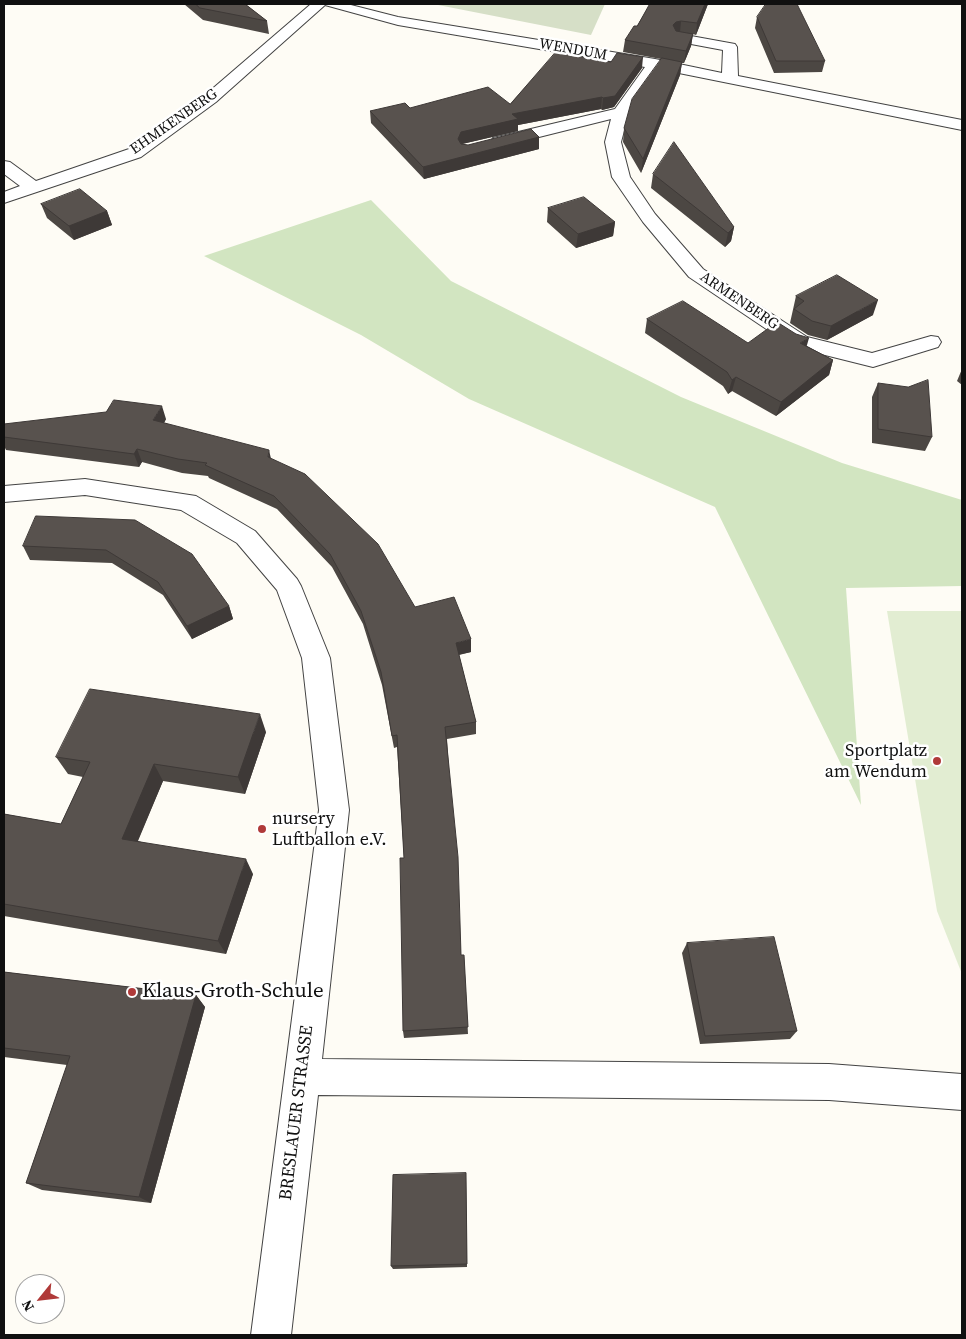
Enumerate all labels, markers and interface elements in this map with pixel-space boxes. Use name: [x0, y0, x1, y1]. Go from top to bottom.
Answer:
street label: WENDUM: [537, 35, 609, 65]
street label: EHMKENBERG: [127, 85, 221, 159]
street label: ARMENBERG: [696, 268, 782, 334]
place label: Sportplatz am Wendum: [825, 740, 927, 782]
marker: Sportplatz am Wendum: [931, 755, 943, 767]
place label: nursery Luftballon e.V.: [272, 808, 387, 851]
marker: nursery Luftballon e.V.: [256, 823, 268, 835]
place label: Klaus-Groth-Schule: [142, 979, 324, 1005]
marker: Klaus-Groth-Schule: [126, 986, 138, 998]
street label: BRESLAUER STRASSE: [276, 1024, 318, 1202]
north arrow: [15, 1274, 65, 1324]
text: N: [17, 1296, 39, 1315]

